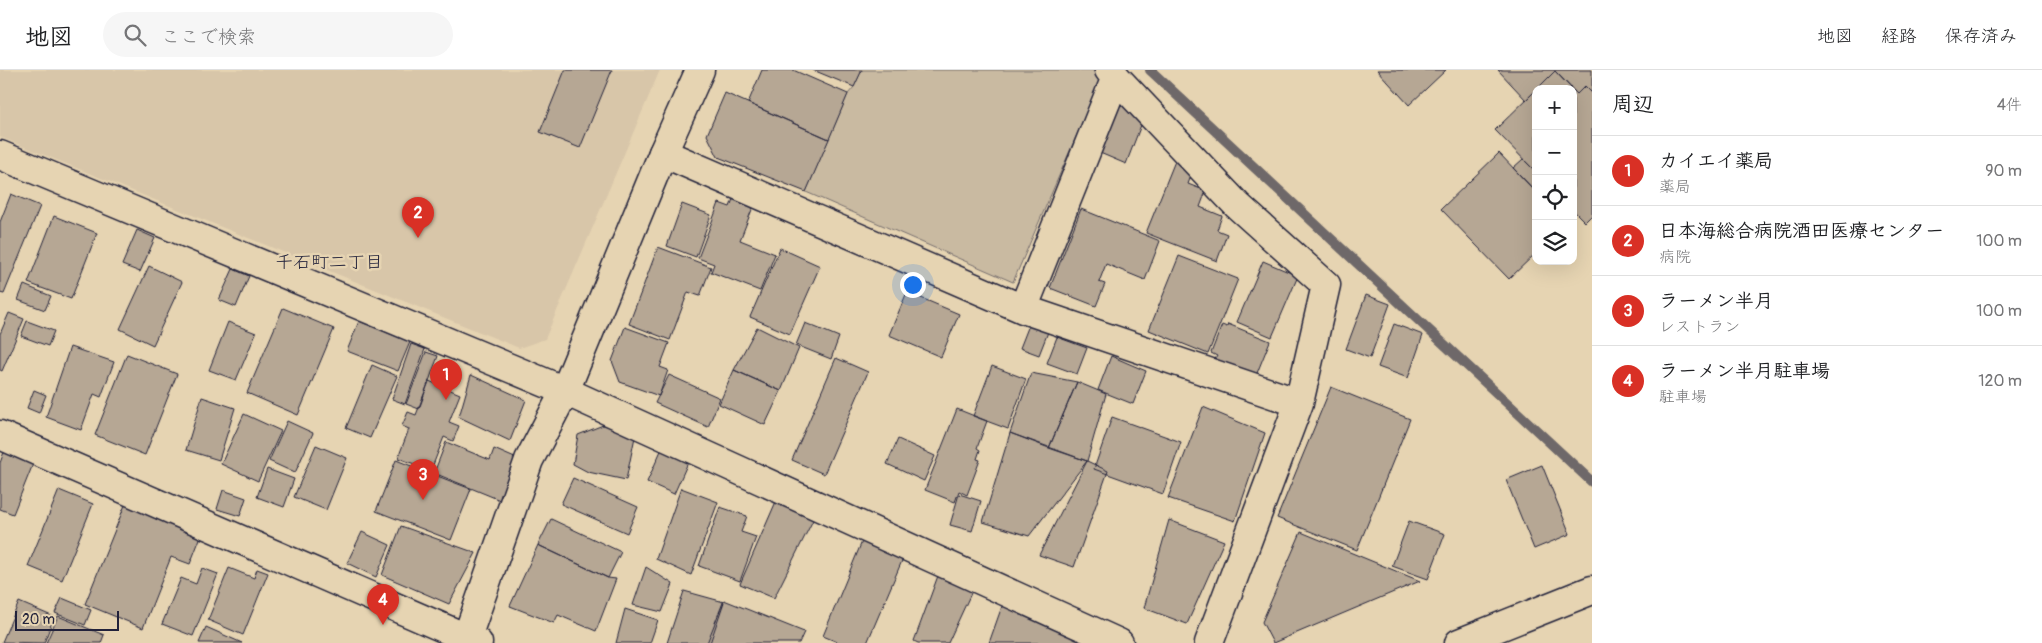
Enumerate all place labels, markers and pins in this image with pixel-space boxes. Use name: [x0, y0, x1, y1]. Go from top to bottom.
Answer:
pin: 2: [402, 197, 434, 238]
pin: 1: [430, 359, 462, 400]
pin: 3: [407, 459, 439, 500]
pin: 4: [367, 584, 399, 625]

